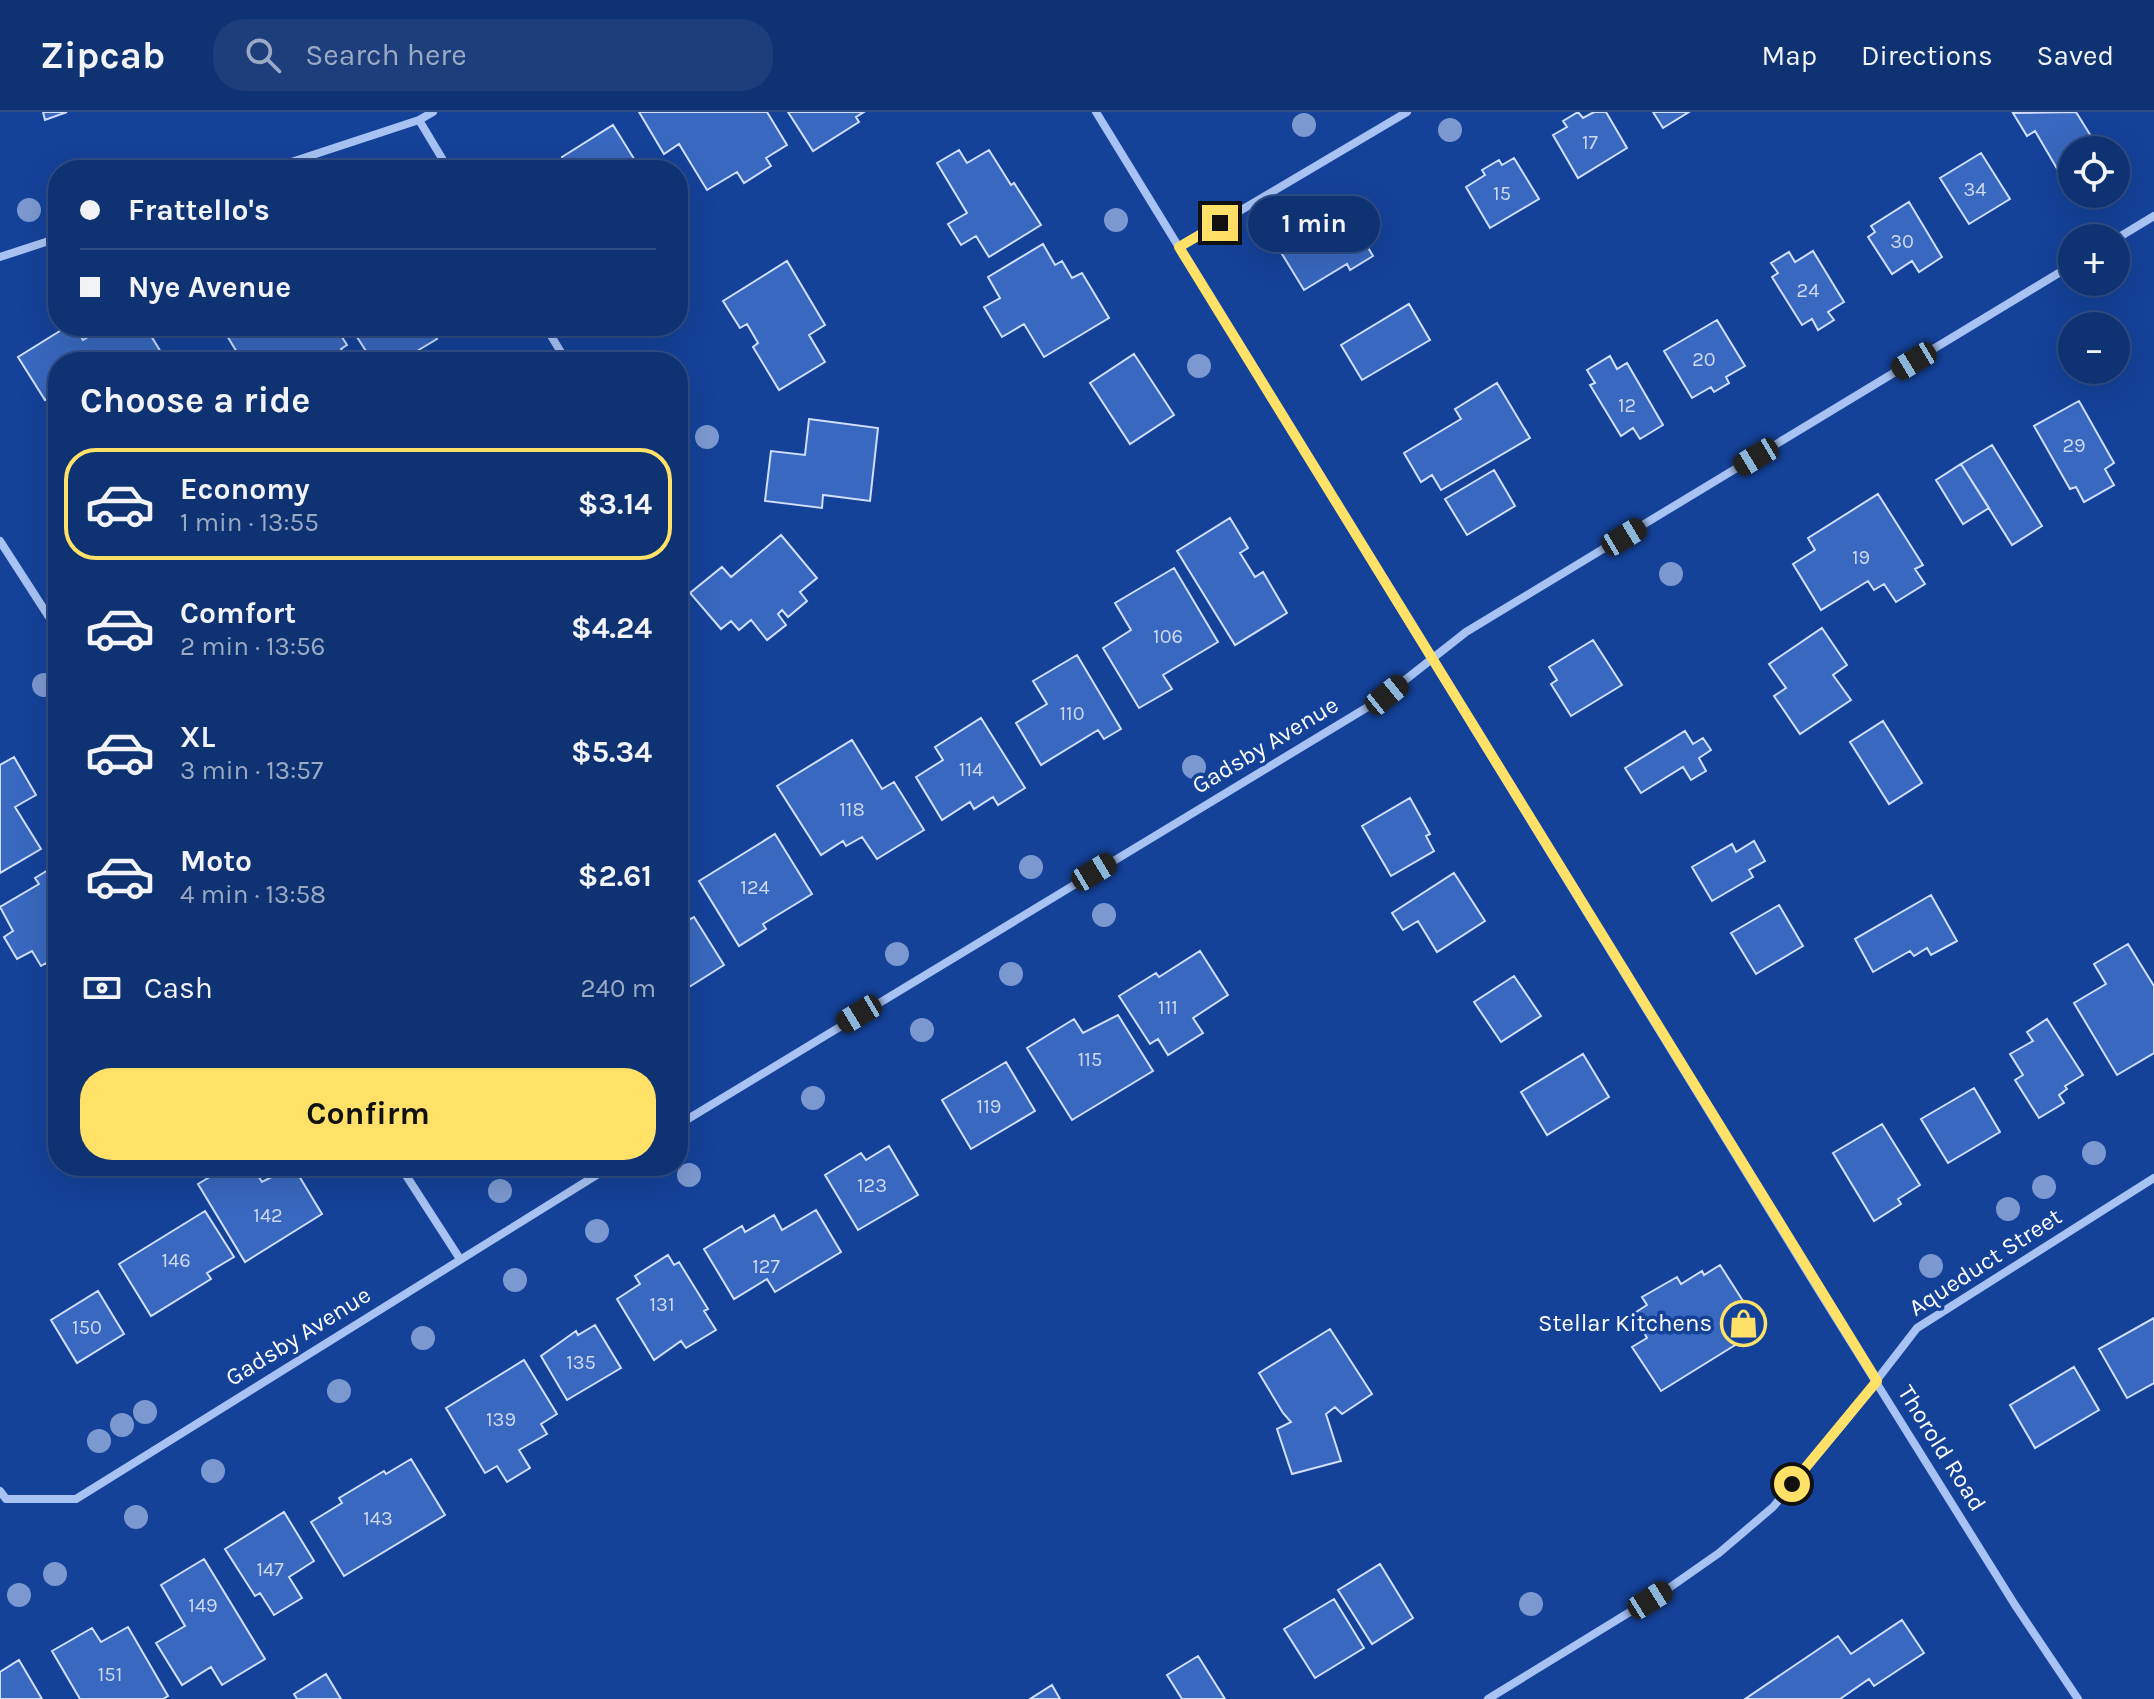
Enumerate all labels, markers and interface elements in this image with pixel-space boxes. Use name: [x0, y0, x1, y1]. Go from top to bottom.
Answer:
search box: [213, 19, 773, 91]
text: Zipcab: [40, 33, 165, 78]
icon: search: [241, 33, 285, 77]
text: Search here: [305, 37, 467, 73]
text: Map: [1762, 39, 1817, 72]
text: Directions: [1861, 39, 1993, 72]
text: Saved: [2037, 39, 2114, 72]
house number: 17: [1582, 131, 1599, 154]
map controls: [2058, 136, 2130, 384]
button: locate: [2058, 136, 2130, 208]
house number: 34: [1964, 178, 1986, 201]
house number: 15: [1493, 182, 1511, 205]
text: Frattello's: [128, 192, 270, 228]
callout: 1 min: [1248, 195, 1380, 251]
route end: [1202, 205, 1238, 241]
text: 1 min: [1281, 208, 1347, 239]
button: +: [2058, 224, 2130, 296]
house number: 30: [1890, 230, 1914, 253]
text: Nye Avenue: [128, 269, 291, 305]
house number: 24: [1797, 279, 1819, 302]
button: −: [2058, 312, 2130, 384]
car: [1887, 338, 1941, 384]
house number: 20: [1692, 348, 1716, 371]
text: Choose a ride: [80, 379, 310, 421]
house number: 12: [1618, 394, 1636, 417]
car: [1729, 434, 1783, 480]
house number: 29: [2062, 434, 2086, 457]
icon: car: [84, 468, 156, 540]
text: Economy: [180, 471, 310, 507]
text: $3.14: [578, 486, 652, 522]
text: 1 min · 13:55: [180, 507, 319, 538]
car: [1597, 514, 1651, 560]
house number: 19: [1852, 546, 1870, 569]
icon: car: [84, 592, 156, 664]
text: Comfort: [180, 595, 296, 631]
text: $4.24: [571, 610, 652, 646]
house number: 106: [1153, 625, 1183, 648]
text: 2 min · 13:56: [180, 631, 326, 662]
car: [1361, 671, 1413, 719]
street label: Gadsby Avenue: [1187, 690, 1343, 800]
house number: 110: [1059, 702, 1085, 725]
icon: car: [84, 716, 156, 788]
text: XL: [180, 719, 215, 755]
text: $5.34: [571, 734, 652, 770]
text: 3 min · 13:57: [180, 755, 323, 786]
house number: 114: [959, 758, 983, 781]
house number: 118: [839, 798, 865, 821]
icon: car: [84, 840, 156, 912]
text: Moto: [180, 843, 252, 879]
car: [1067, 849, 1121, 895]
text: $2.61: [578, 858, 652, 894]
house number: 124: [740, 876, 770, 899]
text: 4 min · 13:58: [180, 879, 326, 910]
icon: cash: [80, 966, 124, 1010]
text: Cash: [144, 970, 213, 1006]
text: 240 m: [580, 973, 656, 1004]
car: [832, 991, 886, 1037]
house number: 111: [1158, 996, 1178, 1019]
house number: 115: [1078, 1048, 1102, 1071]
button: Confirm: [80, 1068, 656, 1160]
house number: 119: [977, 1095, 1001, 1118]
house number: 123: [857, 1174, 887, 1197]
street label: Aqueduct Street: [1903, 1202, 2067, 1322]
house number: 142: [253, 1204, 283, 1227]
house number: 146: [161, 1249, 191, 1272]
house number: 127: [752, 1255, 780, 1278]
street label: Gadsby Avenue: [220, 1280, 376, 1392]
house number: 131: [649, 1293, 675, 1316]
shop icon: Stellar Kitchens: [1719, 1299, 1767, 1347]
place label: Stellar Kitchens: [1538, 1309, 1712, 1337]
house number: 150: [72, 1316, 102, 1339]
house number: 135: [566, 1351, 596, 1374]
street label: Thorold Road: [1892, 1380, 1992, 1516]
house number: 139: [486, 1408, 516, 1431]
route start: [1774, 1466, 1810, 1502]
house number: 143: [363, 1507, 393, 1530]
house number: 147: [256, 1558, 284, 1581]
car: [1623, 1577, 1677, 1623]
house number: 149: [188, 1594, 218, 1617]
house number: 151: [98, 1663, 122, 1686]

